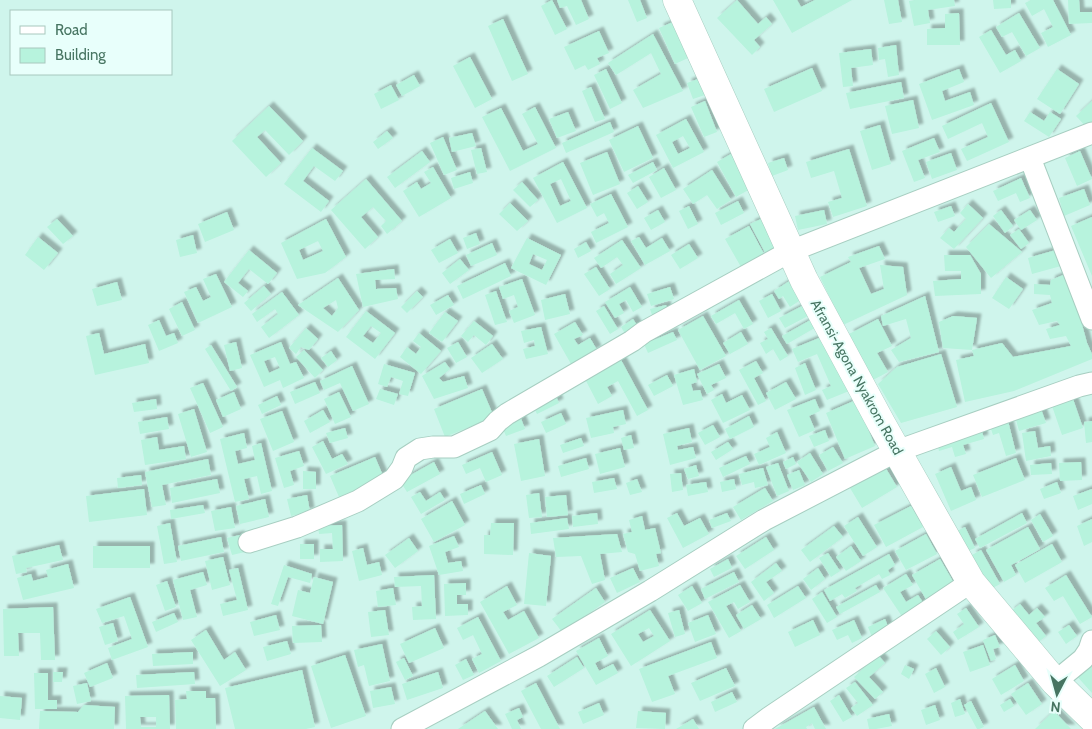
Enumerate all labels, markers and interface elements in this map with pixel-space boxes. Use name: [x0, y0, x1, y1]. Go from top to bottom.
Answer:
legend: [10, 10, 172, 75]
text: Road: [55, 21, 88, 39]
text: Building: [55, 46, 106, 64]
street label: Afransi-Agona Nyakrom Road: [807, 296, 907, 458]
north arrow: [1032, 669, 1082, 719]
text: N: [1050, 697, 1062, 716]

